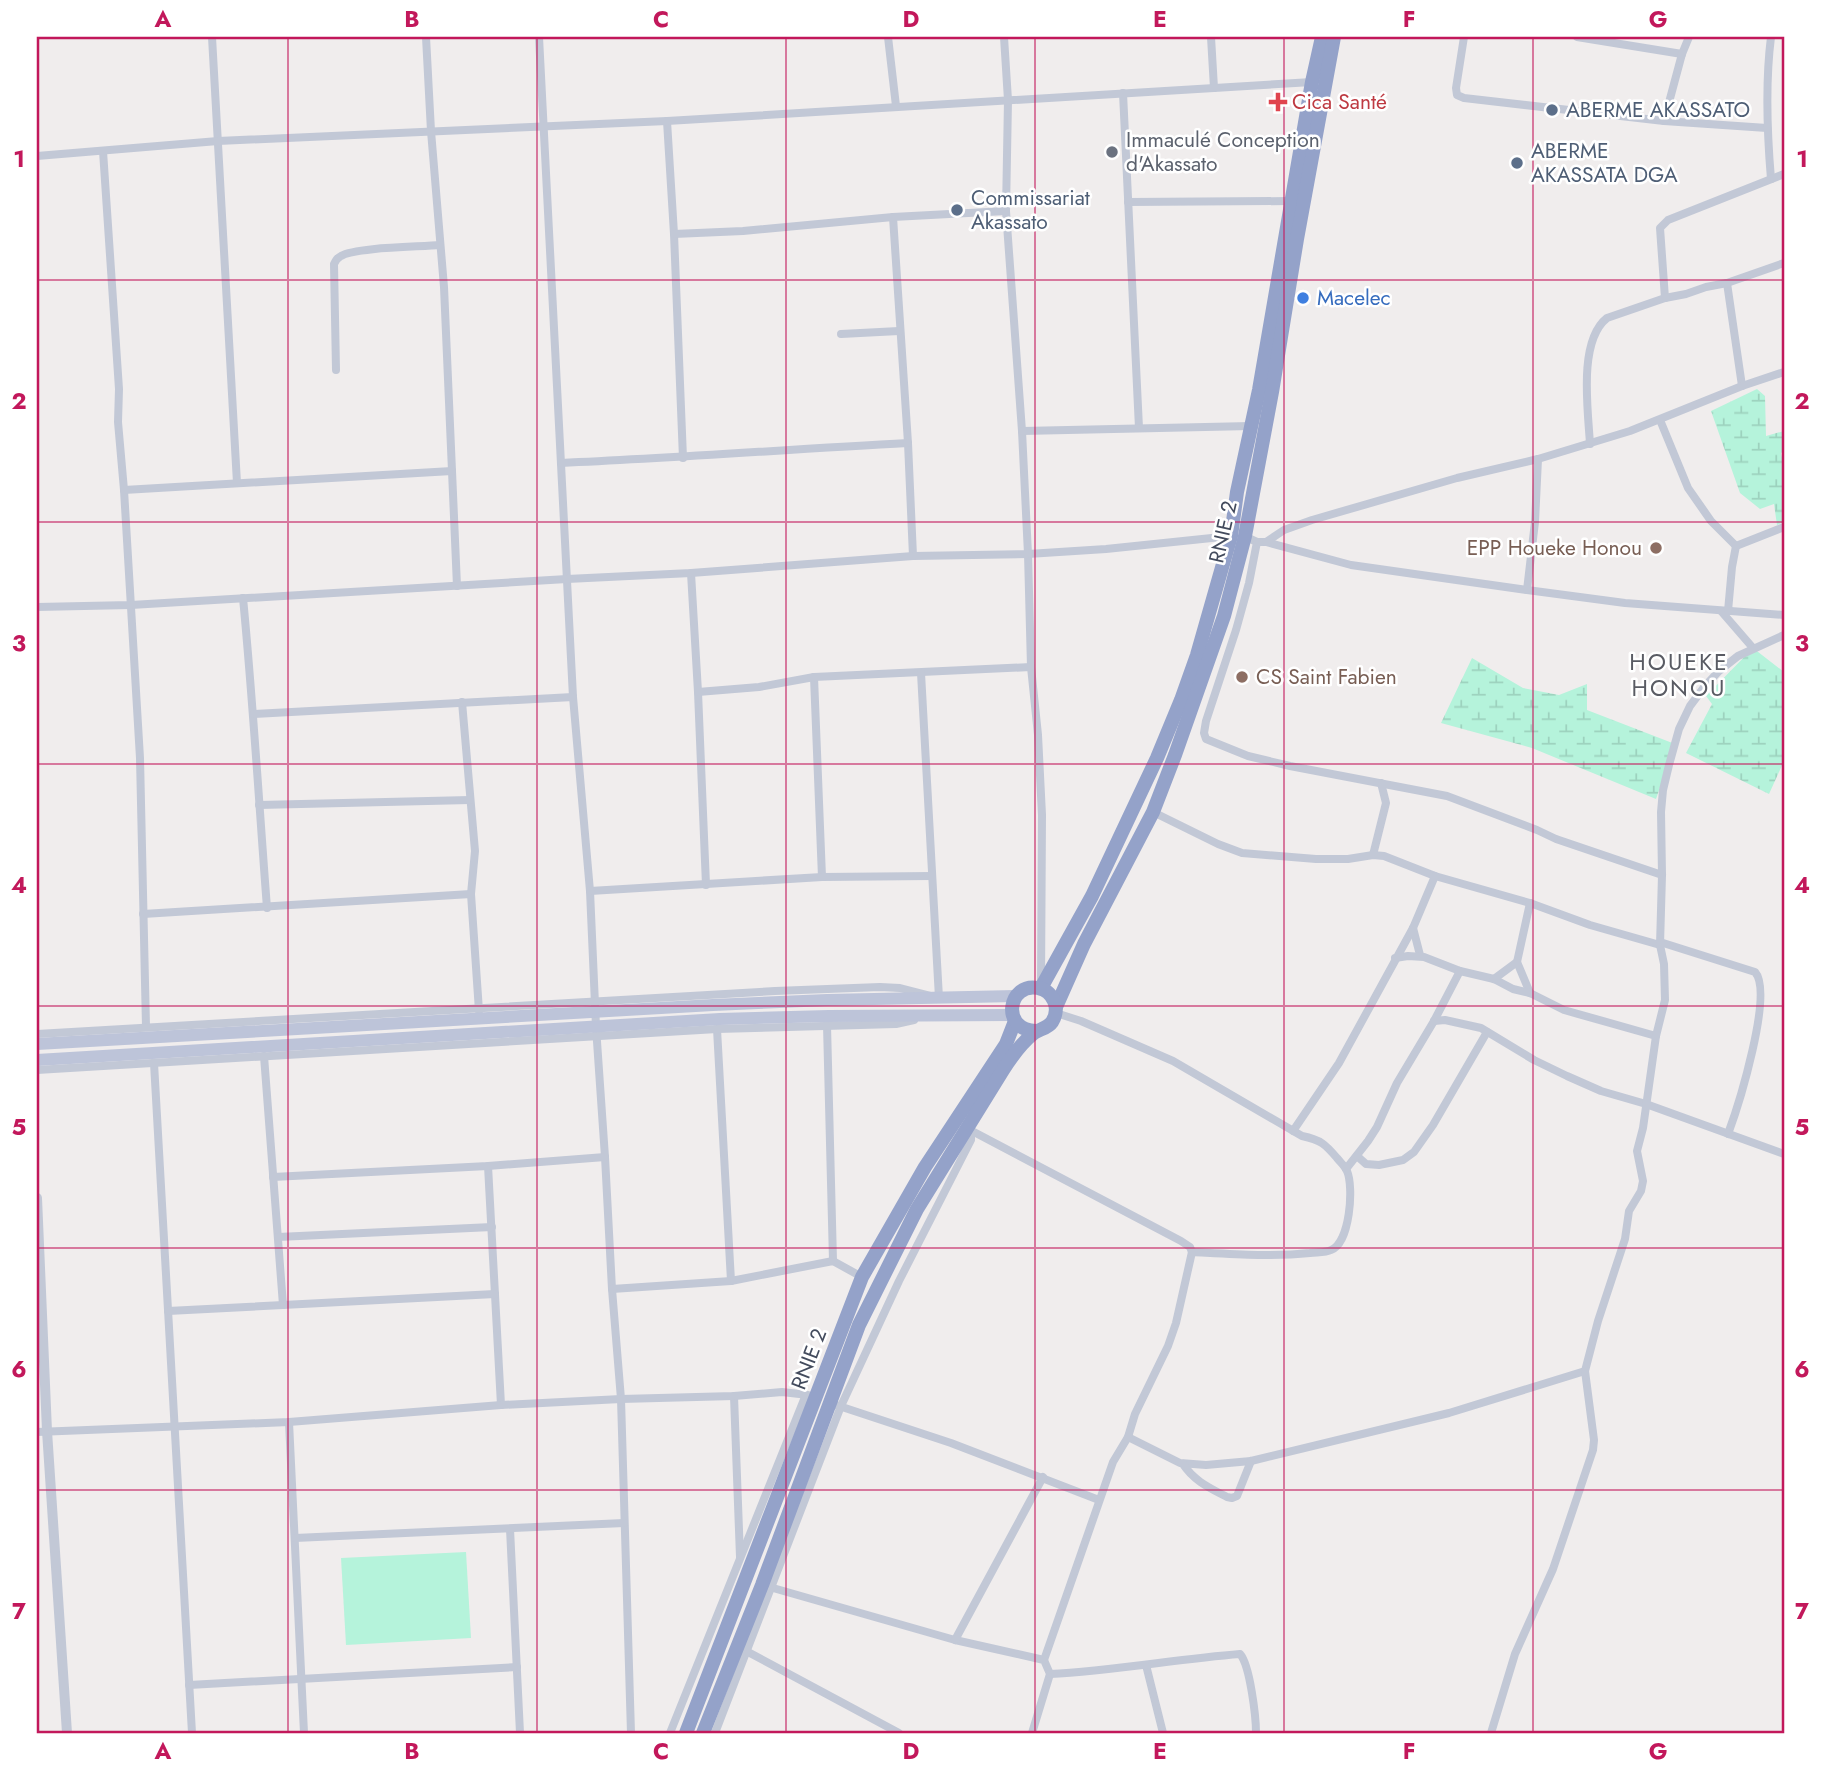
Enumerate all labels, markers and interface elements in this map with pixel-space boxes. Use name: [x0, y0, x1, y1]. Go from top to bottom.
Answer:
text: A: [154, 2, 172, 36]
text: B: [404, 2, 420, 36]
text: C: [653, 2, 669, 36]
text: D: [903, 2, 920, 36]
text: E: [1153, 2, 1167, 36]
text: F: [1403, 2, 1415, 36]
text: G: [1649, 2, 1667, 36]
place label: Cica Santé: [1292, 87, 1387, 117]
marker: Cica Santé: [1270, 94, 1286, 110]
place label: ABERME AKASSATO: [1566, 95, 1750, 125]
marker: ABERME AKASSATO: [1544, 102, 1560, 118]
place label: Immaculé Conception d'Akassato: [1126, 125, 1320, 179]
place label: ABERME AKASSATA DGA: [1531, 136, 1678, 190]
text: 1: [13, 142, 25, 176]
text: 1: [1796, 142, 1808, 176]
marker: Immaculé Conception d'Akassato: [1104, 144, 1120, 160]
marker: ABERME AKASSATA DGA: [1509, 155, 1525, 171]
place label: Commissariat Akassato: [971, 183, 1090, 237]
marker: Commissariat Akassato: [949, 202, 965, 218]
place label: Macelec: [1317, 283, 1391, 313]
marker: Macelec: [1295, 290, 1311, 306]
text: 2: [11, 384, 27, 418]
text: 2: [1794, 384, 1810, 418]
street label: RNIE 2: [1201, 498, 1245, 566]
place label: EPP Houeke Honou: [1467, 533, 1642, 563]
marker: EPP Houeke Honou: [1648, 540, 1664, 556]
text: 3: [12, 626, 26, 660]
text: 3: [1795, 626, 1809, 660]
district label: HOUEKE HONOU: [1629, 645, 1729, 705]
place label: CS Saint Fabien: [1256, 662, 1397, 692]
marker: CS Saint Fabien: [1234, 669, 1250, 685]
text: 4: [11, 868, 27, 902]
text: 4: [1794, 868, 1810, 902]
text: 5: [12, 1110, 26, 1144]
text: 5: [1795, 1110, 1809, 1144]
street label: RNIE 2: [784, 1324, 834, 1394]
text: 6: [11, 1352, 27, 1386]
text: 6: [1794, 1352, 1810, 1386]
text: 7: [12, 1594, 26, 1628]
text: 7: [1795, 1594, 1809, 1628]
text: A: [154, 1734, 172, 1768]
text: B: [404, 1734, 420, 1768]
text: C: [653, 1734, 669, 1768]
text: D: [903, 1734, 920, 1768]
text: E: [1153, 1734, 1167, 1768]
text: F: [1403, 1734, 1415, 1768]
text: G: [1649, 1734, 1667, 1768]

